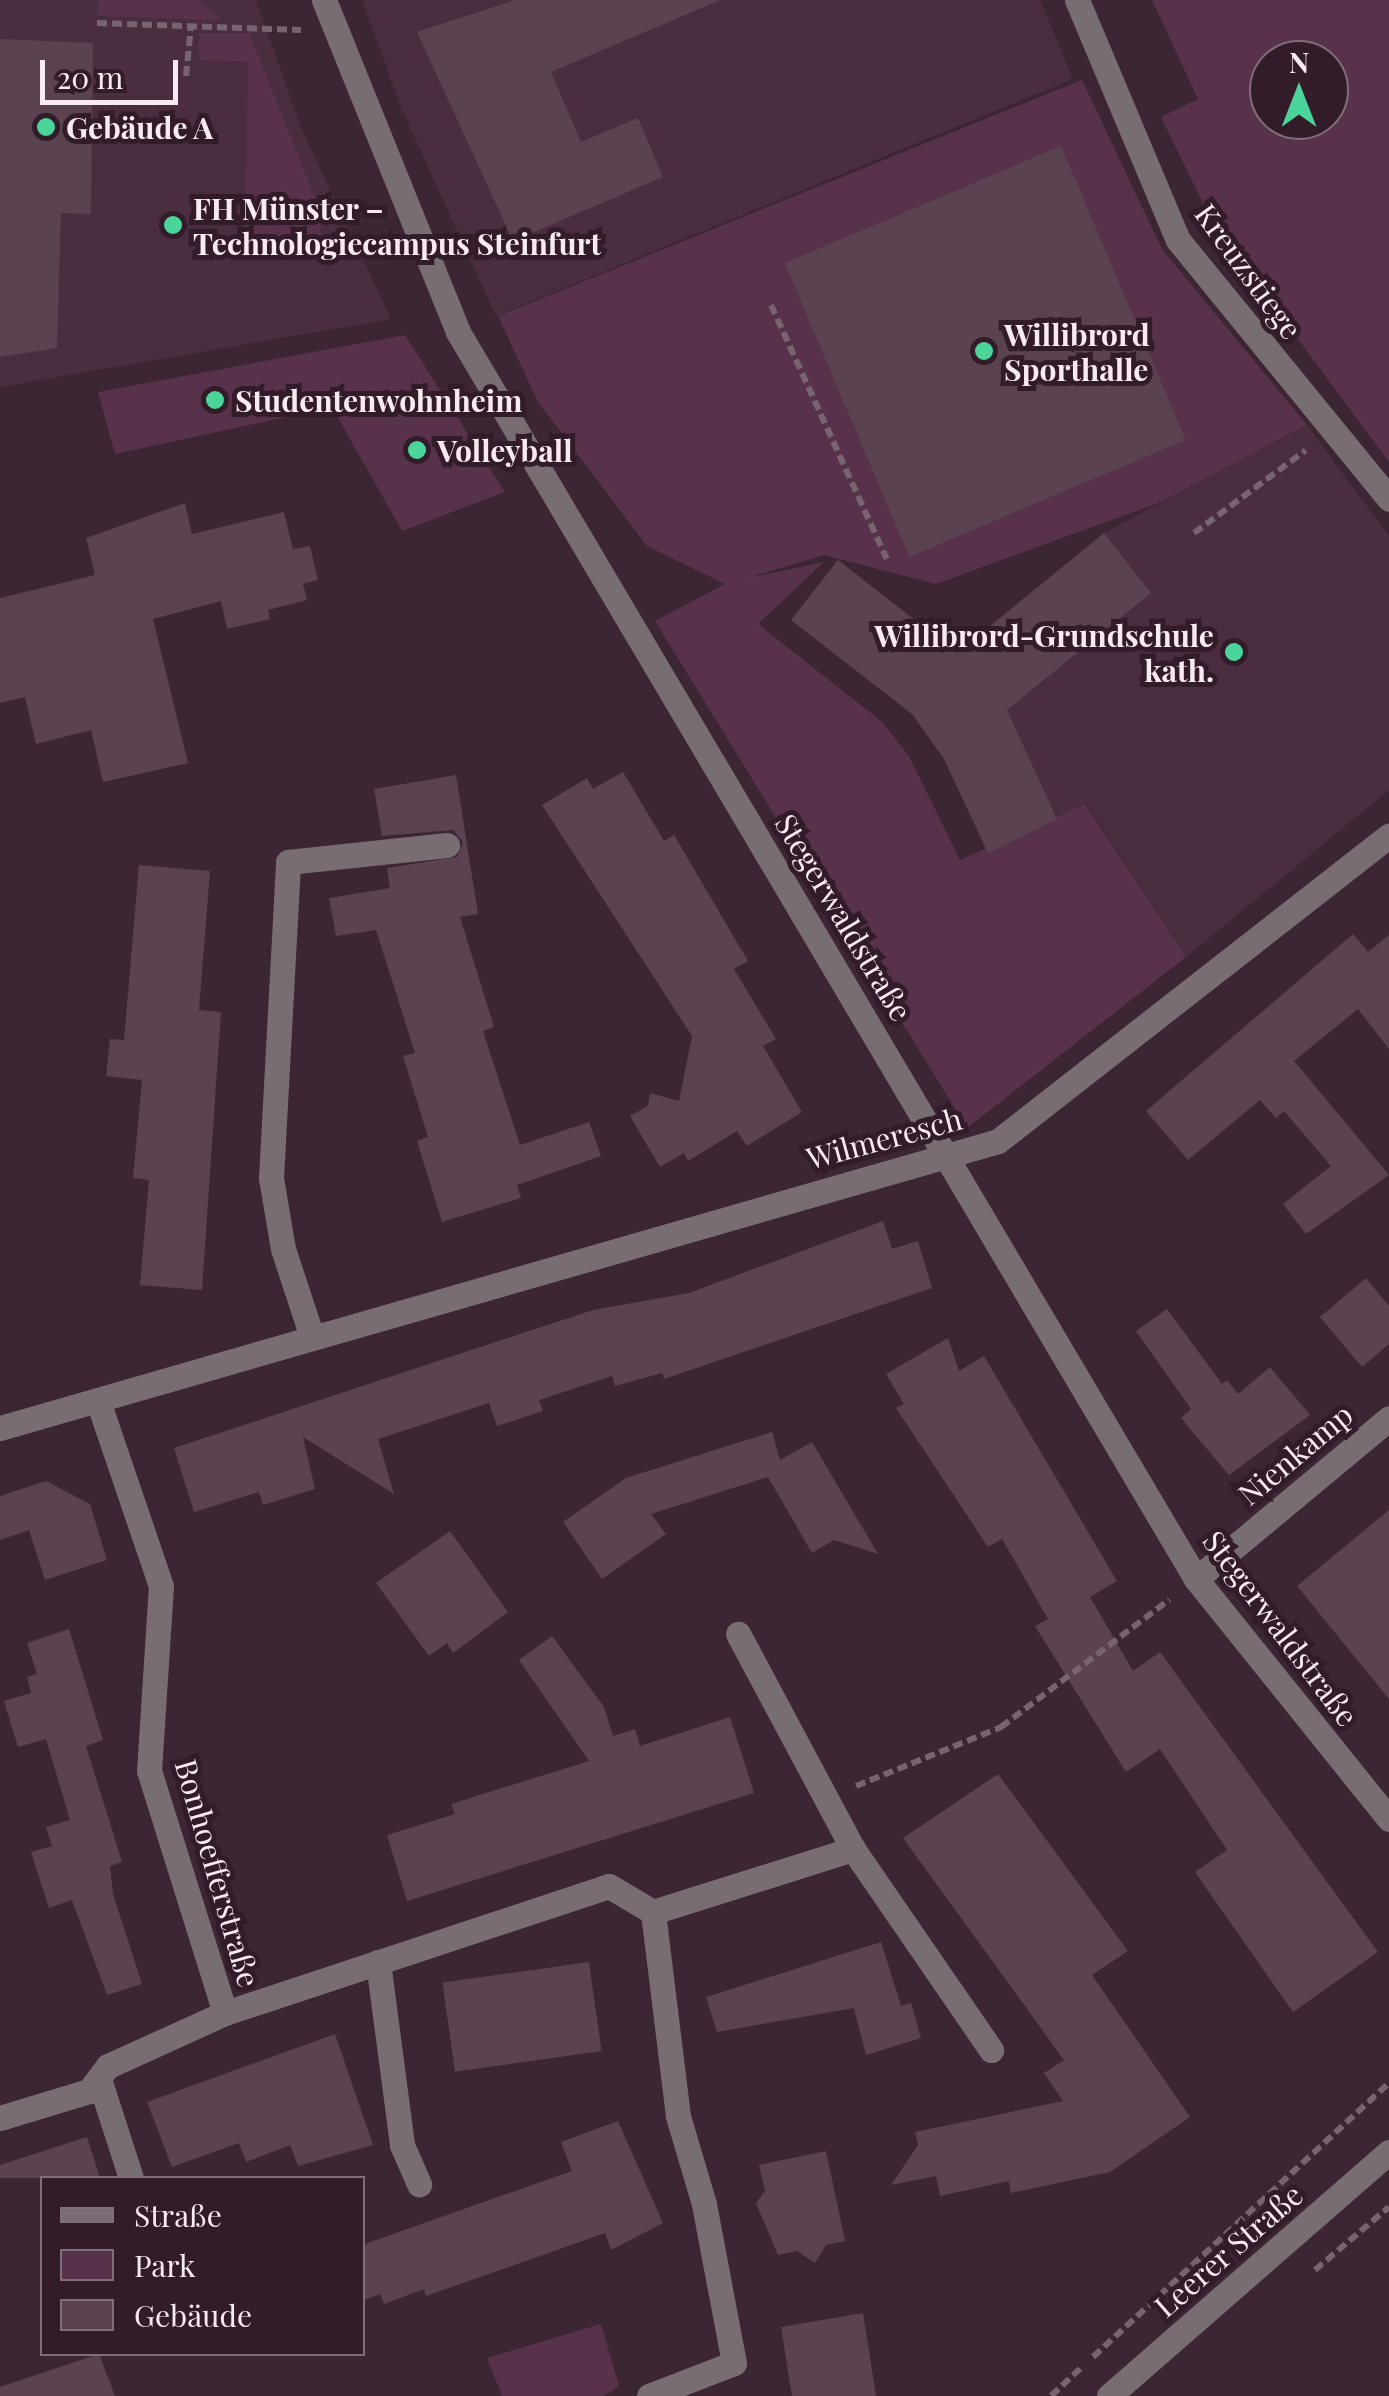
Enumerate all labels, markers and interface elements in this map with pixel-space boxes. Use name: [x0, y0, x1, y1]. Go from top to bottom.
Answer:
scale bar: [45, 40, 182, 102]
north arrow: [1249, 40, 1349, 140]
text: N: [1289, 43, 1309, 80]
text: 20 m: [57, 57, 123, 97]
place label: Gebäude A: [66, 109, 215, 145]
marker: Gebäude A: [35, 116, 57, 138]
place label: FH Münster – Technologiecampus Steinfurt: [193, 190, 601, 260]
street label: Kreuzstiege: [1188, 197, 1310, 345]
marker: FH Münster – Technologiecampus Steinfurt: [162, 214, 184, 236]
place label: Willibrord Sporthalle: [1004, 316, 1150, 386]
marker: Willibrord Sporthalle: [973, 340, 995, 362]
place label: Studentenwohnheim: [235, 382, 522, 418]
marker: Studentenwohnheim: [204, 389, 226, 411]
place label: Volleyball: [437, 432, 573, 468]
marker: Volleyball: [406, 439, 428, 461]
place label: Willibrord-Grundschule kath.: [874, 617, 1214, 688]
marker: Willibrord-Grundschule kath.: [1223, 641, 1245, 663]
street label: Stegerwaldstraße: [768, 807, 920, 1027]
street label: Wilmeresch: [802, 1100, 966, 1176]
street label: Nienkamp: [1231, 1396, 1359, 1512]
street label: Stegerwaldstraße: [1196, 1523, 1366, 1733]
street label: Bonhoefferstraße: [168, 1755, 268, 1991]
legend: [40, 2176, 365, 2356]
street label: Leerer Straße: [1147, 2176, 1309, 2324]
text: Straße: [134, 2195, 222, 2235]
text: Park: [134, 2245, 196, 2285]
text: Gebäude: [134, 2295, 252, 2335]

